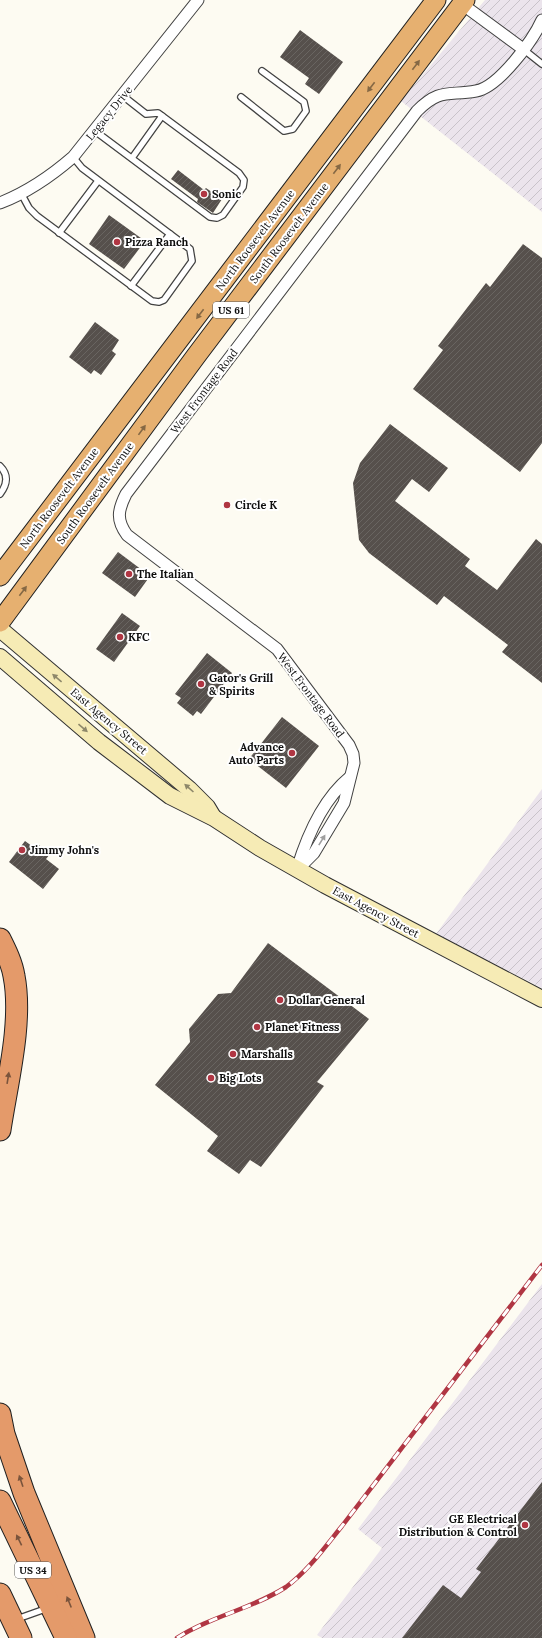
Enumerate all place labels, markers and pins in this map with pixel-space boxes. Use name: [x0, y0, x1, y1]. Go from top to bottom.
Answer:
place label: Sonic: [212, 187, 241, 201]
marker: Sonic: [199, 189, 209, 199]
place label: Pizza Ranch: [125, 235, 189, 249]
marker: Pizza Ranch: [112, 237, 122, 247]
place label: Circle K: [235, 498, 277, 512]
marker: Circle K: [222, 500, 232, 510]
place label: The Italian: [137, 567, 194, 581]
marker: The Italian: [124, 569, 134, 579]
place label: KFC: [128, 630, 150, 644]
marker: KFC: [115, 632, 125, 642]
place label: Gator's Grill & Spirits: [209, 671, 274, 698]
marker: Gator's Grill & Spirits: [196, 679, 206, 689]
place label: Advance Auto Parts: [229, 740, 284, 767]
marker: Advance Auto Parts: [287, 748, 297, 758]
place label: Jimmy John's: [30, 843, 99, 857]
marker: Jimmy John's: [17, 845, 27, 855]
place label: Dollar General: [288, 993, 365, 1007]
marker: Dollar General: [275, 995, 285, 1005]
place label: Planet Fitness: [265, 1020, 339, 1034]
marker: Planet Fitness: [252, 1022, 262, 1032]
place label: Marshalls: [241, 1047, 293, 1061]
marker: Marshalls: [228, 1049, 238, 1059]
place label: Big Lots: [219, 1071, 262, 1085]
marker: Big Lots: [206, 1073, 216, 1083]
place label: GE Electrical Distribution & Control: [399, 1512, 518, 1539]
marker: GE Electrical Distribution & Control: [520, 1520, 530, 1530]

